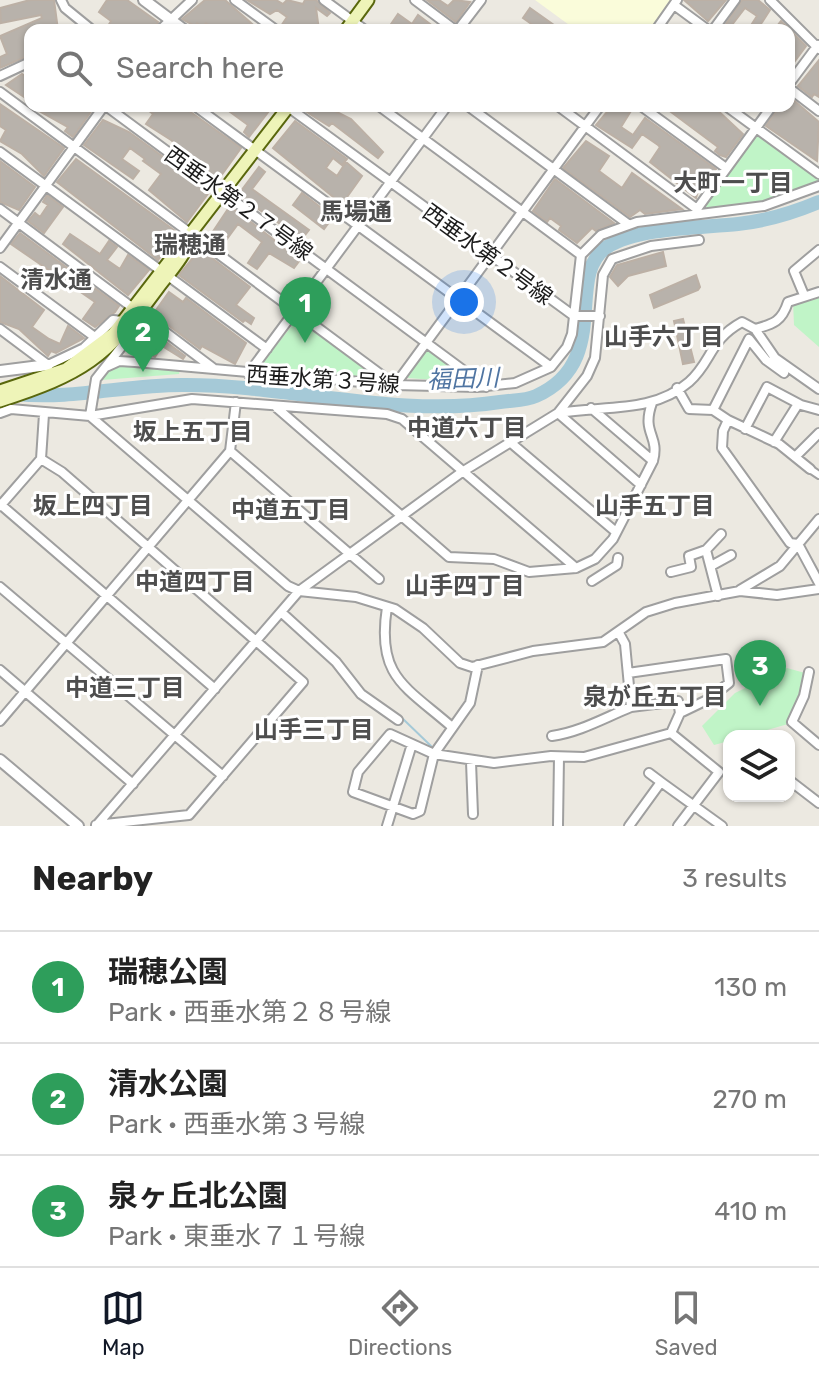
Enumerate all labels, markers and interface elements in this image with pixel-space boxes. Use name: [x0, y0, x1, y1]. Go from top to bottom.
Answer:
search box: [24, 24, 795, 112]
icon: search: [52, 46, 96, 90]
text: Search here: [116, 50, 284, 86]
street label: 西垂水第２７号線: [160, 141, 318, 266]
district label: 大町一丁目: [673, 169, 793, 197]
district label: 馬場通: [320, 198, 392, 226]
street label: 西垂水第２号線: [417, 198, 558, 311]
district label: 瑞穂通: [154, 231, 226, 259]
district label: 清水通: [20, 266, 92, 294]
pin: 1: [279, 277, 331, 343]
your location: [444, 282, 484, 322]
pin: 2: [117, 306, 169, 372]
district label: 山手六丁目: [604, 323, 724, 351]
street label: 西垂水第３号線: [245, 361, 401, 398]
water label: 福田川: [427, 364, 502, 394]
district label: 中道六丁目: [407, 414, 527, 442]
district label: 坂上五丁目: [133, 418, 253, 446]
district label: 坂上四丁目: [33, 492, 153, 520]
district label: 山手五丁目: [595, 492, 715, 520]
district label: 中道五丁目: [231, 496, 351, 524]
district label: 中道四丁目: [135, 568, 255, 596]
district label: 山手四丁目: [405, 572, 525, 600]
pin: 3: [734, 640, 786, 706]
district label: 中道三丁目: [65, 674, 185, 702]
district label: 泉が丘五丁目: [583, 683, 727, 711]
district label: 山手三丁目: [254, 716, 374, 744]
map controls: [723, 730, 795, 802]
button: layers: [723, 730, 795, 802]
text: Nearby: [32, 858, 153, 899]
text: 3 results: [682, 863, 787, 894]
text: 瑞穂公園: [108, 954, 228, 990]
text: 1: [52, 972, 64, 1003]
text: 130 m: [714, 972, 787, 1003]
text: Park · 西垂水第２８号線: [108, 997, 391, 1028]
text: 清水公園: [108, 1066, 228, 1102]
text: 2: [50, 1084, 66, 1115]
text: 270 m: [712, 1084, 787, 1115]
text: Park · 西垂水第３号線: [108, 1109, 365, 1140]
text: 泉ヶ丘北公園: [108, 1178, 288, 1214]
text: 3: [49, 1196, 67, 1227]
text: 410 m: [714, 1196, 787, 1227]
text: Park · 東垂水７１号線: [108, 1221, 365, 1252]
tab: Map: [101, 1286, 145, 1361]
tab: Directions: [348, 1286, 452, 1361]
tab: Saved: [655, 1286, 718, 1361]

